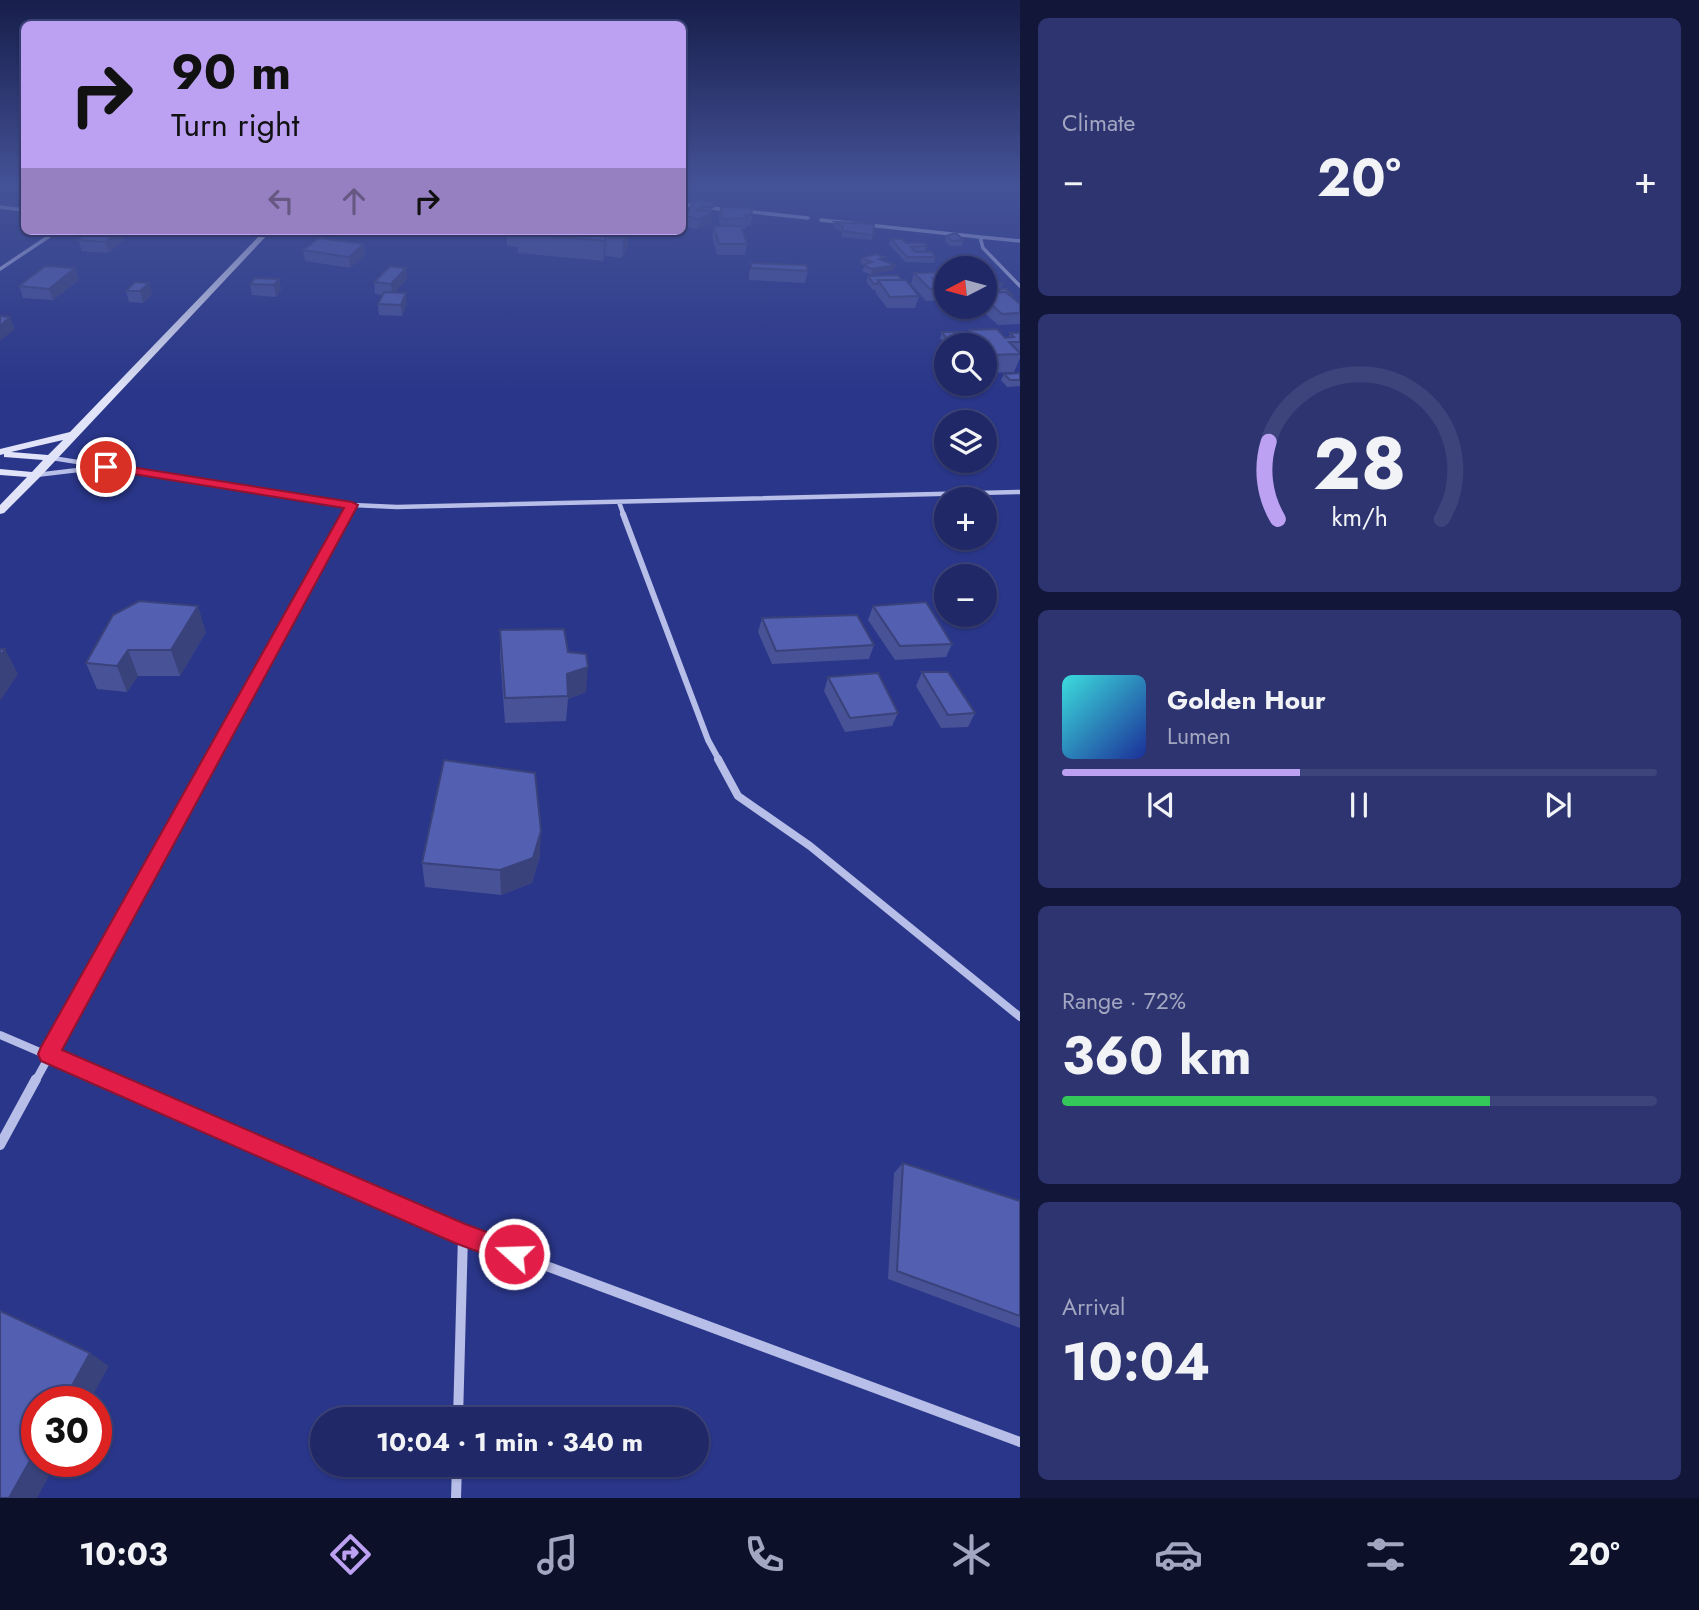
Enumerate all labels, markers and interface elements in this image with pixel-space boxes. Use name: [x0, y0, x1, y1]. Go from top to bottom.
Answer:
text: 90 m: [171, 37, 291, 107]
icon: right: [56, 49, 147, 140]
text: Turn right: [171, 102, 300, 148]
text: Climate: [1062, 106, 1135, 140]
text: 20°: [1317, 140, 1401, 216]
text: −: [1062, 152, 1084, 207]
text: +: [1634, 152, 1657, 207]
icon: left: [262, 182, 300, 220]
icon: ahead: [335, 182, 373, 220]
icon: right: [408, 182, 446, 220]
north arrow: [934, 256, 998, 318]
map controls: [934, 256, 997, 627]
button: search: [934, 333, 997, 396]
button: layers: [934, 410, 997, 473]
text: 28: [1313, 411, 1406, 516]
pin: [76, 437, 136, 497]
icon: arrive: [87, 448, 125, 486]
button: +: [934, 487, 997, 550]
text: km/h: [1331, 499, 1388, 535]
button: −: [934, 564, 997, 627]
text: Golden Hour: [1167, 681, 1326, 719]
text: Lumen: [1167, 719, 1231, 753]
icon: previous: [1142, 786, 1180, 824]
icon: pause: [1340, 786, 1378, 824]
icon: next: [1539, 786, 1577, 824]
text: Range · 72%: [1062, 984, 1186, 1018]
text: 360 km: [1062, 1018, 1252, 1094]
position arrow: [477, 1217, 551, 1291]
text: Arrival: [1062, 1290, 1125, 1324]
text: 10:04: [1062, 1324, 1210, 1400]
speed limit sign: 30: [21, 1386, 112, 1477]
text: 10:04 · 1 min · 340 m: [376, 1423, 643, 1461]
icon: directions: [326, 1530, 375, 1579]
icon: music: [533, 1530, 582, 1579]
icon: phone: [740, 1530, 789, 1579]
icon: climate: [947, 1530, 996, 1579]
icon: car: [1154, 1530, 1203, 1579]
icon: filters: [1361, 1530, 1410, 1579]
text: 10:03: [79, 1531, 168, 1577]
text: 20°: [1568, 1531, 1620, 1577]

